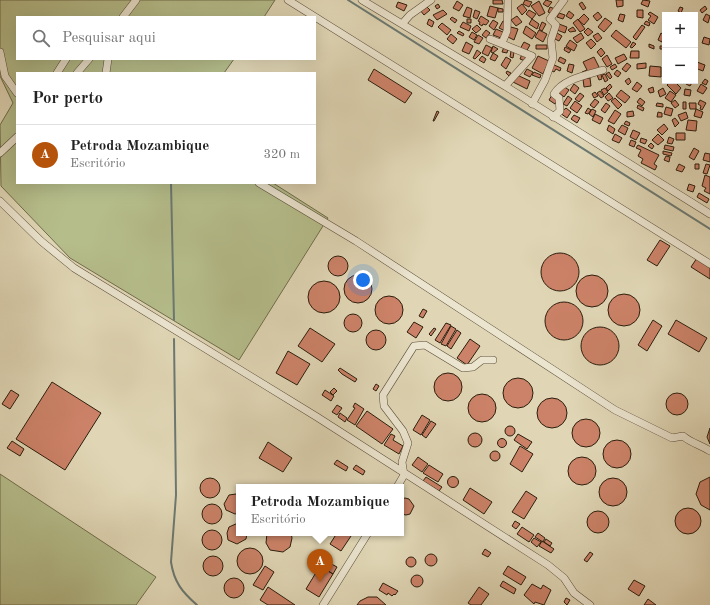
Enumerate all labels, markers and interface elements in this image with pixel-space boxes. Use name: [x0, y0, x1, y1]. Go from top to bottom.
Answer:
map controls: [662, 12, 698, 84]
button: +: [662, 12, 698, 48]
search box: [16, 16, 316, 60]
icon: search: [30, 27, 52, 49]
text: Pesquisar aqui: [62, 31, 156, 46]
button: −: [662, 48, 698, 84]
text: Por perto: [32, 90, 103, 107]
text: Petroda Mozambique: [70, 139, 209, 154]
text: A: [40, 148, 50, 161]
text: 320 m: [263, 148, 300, 161]
text: Escritório: [70, 157, 125, 170]
your location: [353, 270, 373, 290]
popup: [236, 484, 404, 536]
text: Petroda Mozambique: [250, 495, 390, 510]
text: Escritório: [250, 513, 306, 526]
pin: A: [307, 549, 333, 582]

